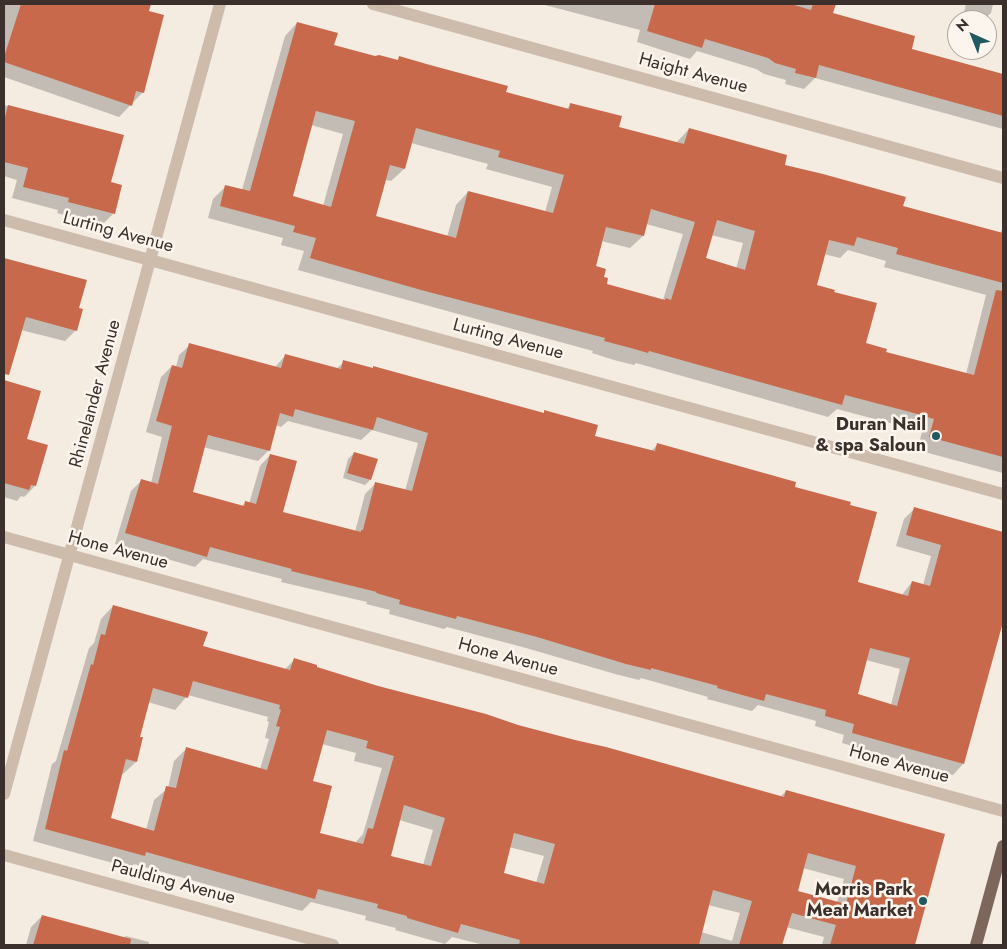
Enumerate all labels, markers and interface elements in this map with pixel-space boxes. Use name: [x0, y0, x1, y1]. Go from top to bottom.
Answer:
north arrow: [947, 10, 997, 60]
text: N: [951, 14, 973, 36]
street label: Haight Avenue: [636, 49, 750, 99]
street label: Lurting Avenue: [60, 208, 176, 258]
street label: Lurting Avenue: [450, 315, 566, 365]
street label: Rhinelander Avenue: [66, 318, 126, 470]
place label: Duran Nail & spa Saloun: [816, 415, 926, 458]
marker: Duran Nail & spa Saloun: [930, 430, 942, 442]
street label: Hone Avenue: [66, 527, 170, 575]
street label: Hone Avenue: [456, 634, 560, 682]
street label: Hone Avenue: [847, 741, 951, 789]
street label: Paulding Avenue: [109, 856, 237, 910]
place label: Morris Park Meat Market: [807, 880, 913, 922]
marker: Morris Park Meat Market: [917, 895, 929, 907]

